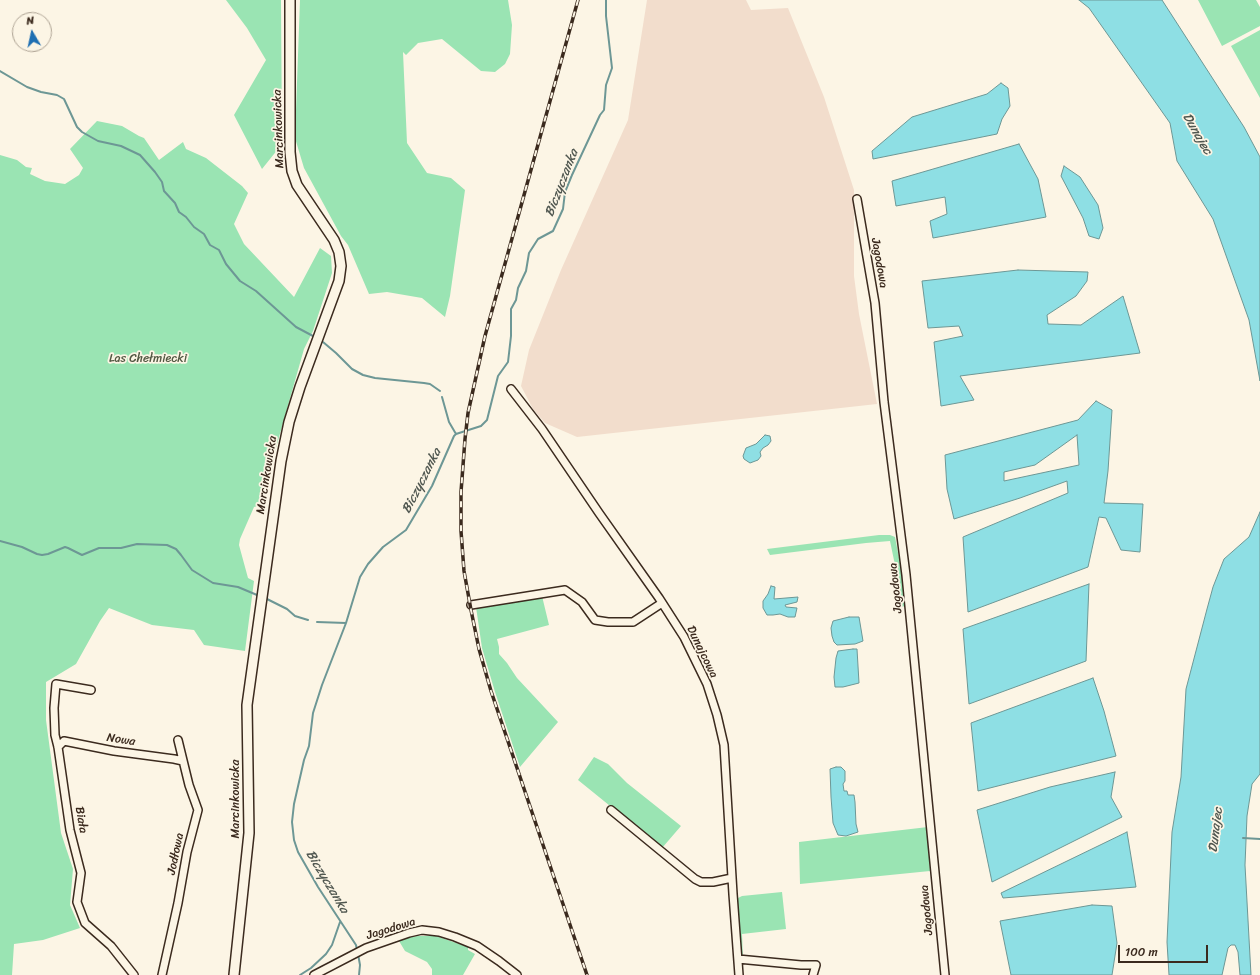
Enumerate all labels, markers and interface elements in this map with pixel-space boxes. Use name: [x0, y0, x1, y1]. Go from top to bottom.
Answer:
text: N: [25, 11, 35, 31]
north arrow: [12, 12, 52, 52]
street label: Marcinkowicka: [270, 89, 288, 169]
water label: Dunajec: [1179, 111, 1215, 157]
water label: Biczyczanka: [542, 147, 582, 219]
street label: Jagodowa: [868, 237, 890, 289]
park label: Las Chełmiecki: [109, 352, 187, 366]
street label: Marcinkowicka: [254, 435, 280, 515]
water label: Biczyczanka: [399, 446, 445, 516]
street label: Jagodowa: [886, 562, 906, 614]
street label: Dunajcowa: [683, 624, 721, 680]
street label: Nowa: [106, 731, 136, 749]
street label: Marcinkowicka: [229, 760, 243, 838]
street label: Biała: [72, 806, 90, 834]
water label: Dunajec: [1206, 807, 1226, 853]
street label: Jodłowa: [165, 832, 187, 876]
water label: Biczyczanka: [302, 848, 352, 916]
street label: Jagodowa: [918, 884, 936, 936]
street label: Jagodowa: [365, 915, 417, 943]
scale bar: [1120, 937, 1210, 963]
text: 100 m: [1125, 941, 1158, 963]

